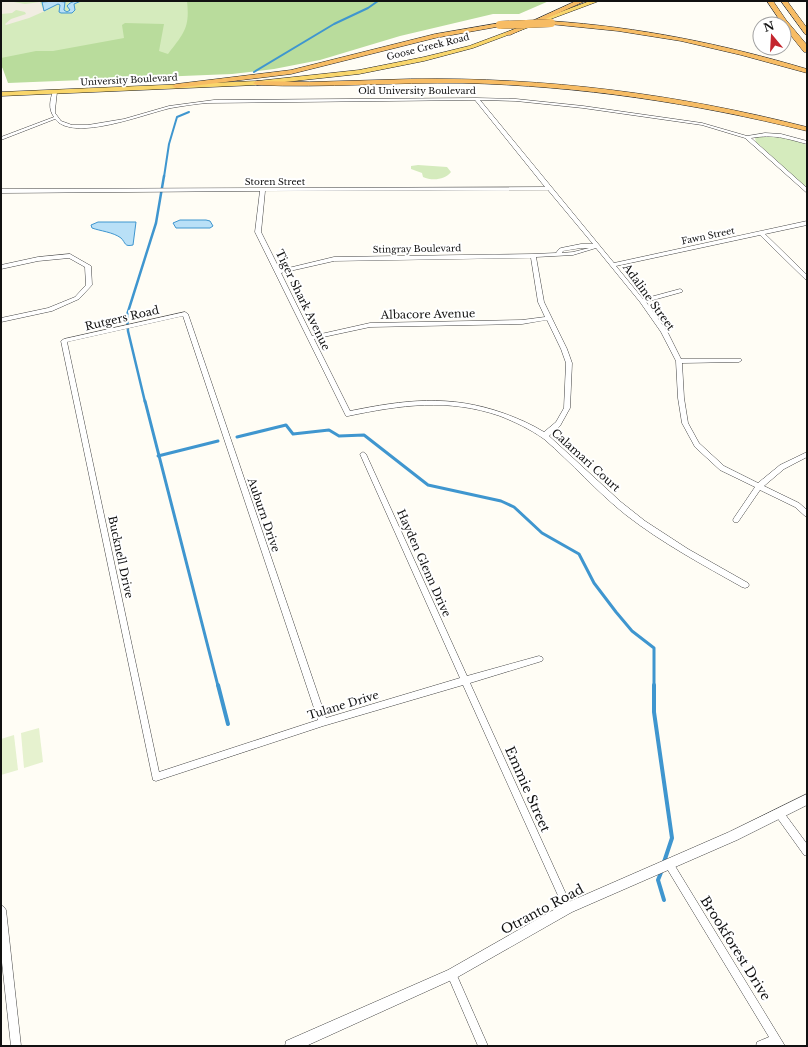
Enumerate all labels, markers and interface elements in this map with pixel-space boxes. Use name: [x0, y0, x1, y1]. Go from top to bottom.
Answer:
north arrow: [752, 16, 792, 56]
text: N: [762, 18, 777, 35]
street label: Goose Creek Road: [385, 31, 471, 62]
street label: University Boulevard: [80, 71, 178, 88]
street label: Old University Boulevard: [358, 85, 476, 96]
street label: Storen Street: [245, 176, 306, 187]
street label: Fawn Street: [680, 224, 736, 247]
street label: Stingray Boulevard: [373, 242, 461, 255]
street label: Tiger Shark Avenue: [273, 247, 333, 353]
street label: Adaline Street: [619, 260, 678, 334]
street label: Rutgers Road: [84, 303, 161, 333]
street label: Albacore Avenue: [380, 306, 475, 322]
street label: Calamari Court: [549, 426, 624, 495]
street label: Auburn Drive: [244, 475, 283, 554]
street label: Hayden Glenn Drive: [394, 507, 454, 619]
street label: Bucknell Drive: [105, 514, 137, 600]
street label: Tulane Drive: [306, 688, 380, 722]
street label: Emmie Street: [501, 744, 554, 835]
street label: Otranto Road: [498, 880, 587, 938]
street label: Brookforest Drive: [697, 893, 775, 1004]

